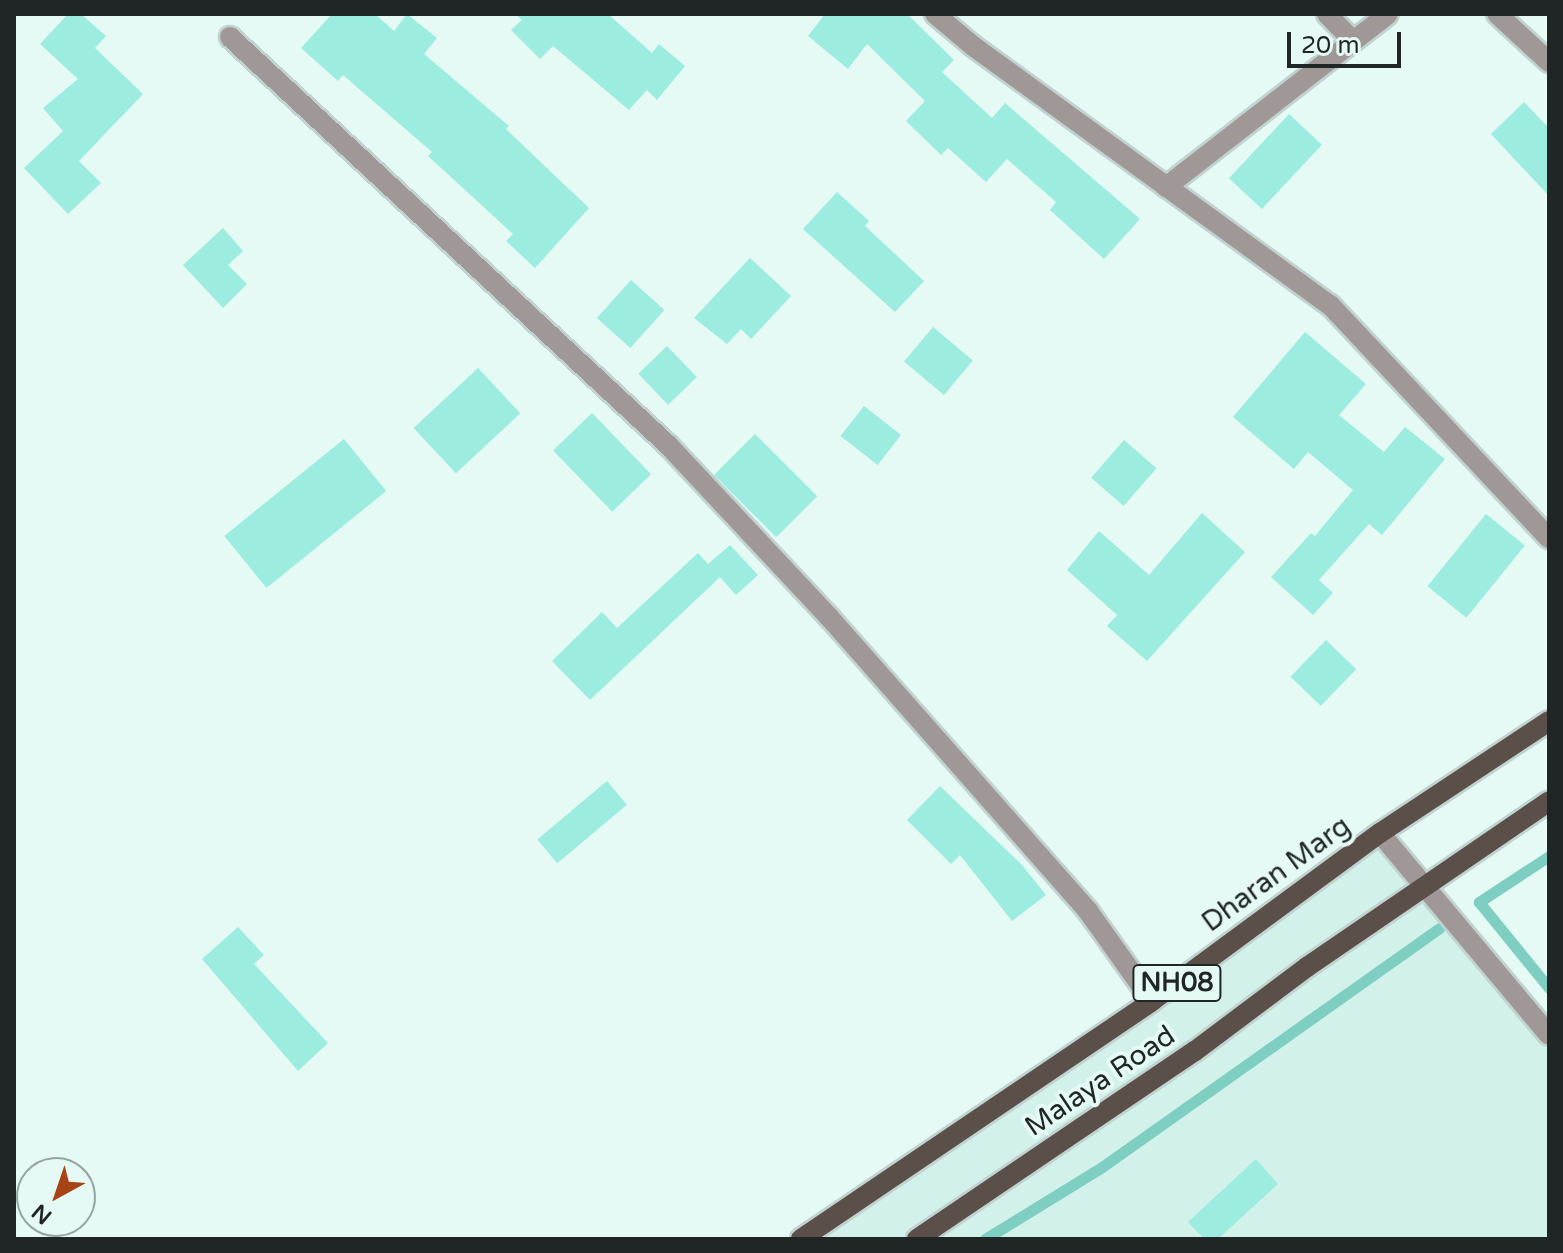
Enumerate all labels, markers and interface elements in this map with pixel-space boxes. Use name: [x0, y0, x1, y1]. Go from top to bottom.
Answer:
scale bar: [1291, 16, 1405, 66]
text: 20 m: [1301, 31, 1359, 60]
street label: Dharan Marg: [1195, 809, 1357, 939]
road number: NH08: [1131, 961, 1223, 1005]
street label: Malaya Road: [1019, 1019, 1181, 1143]
north arrow: [16, 1157, 96, 1237]
text: N: [27, 1198, 57, 1229]

